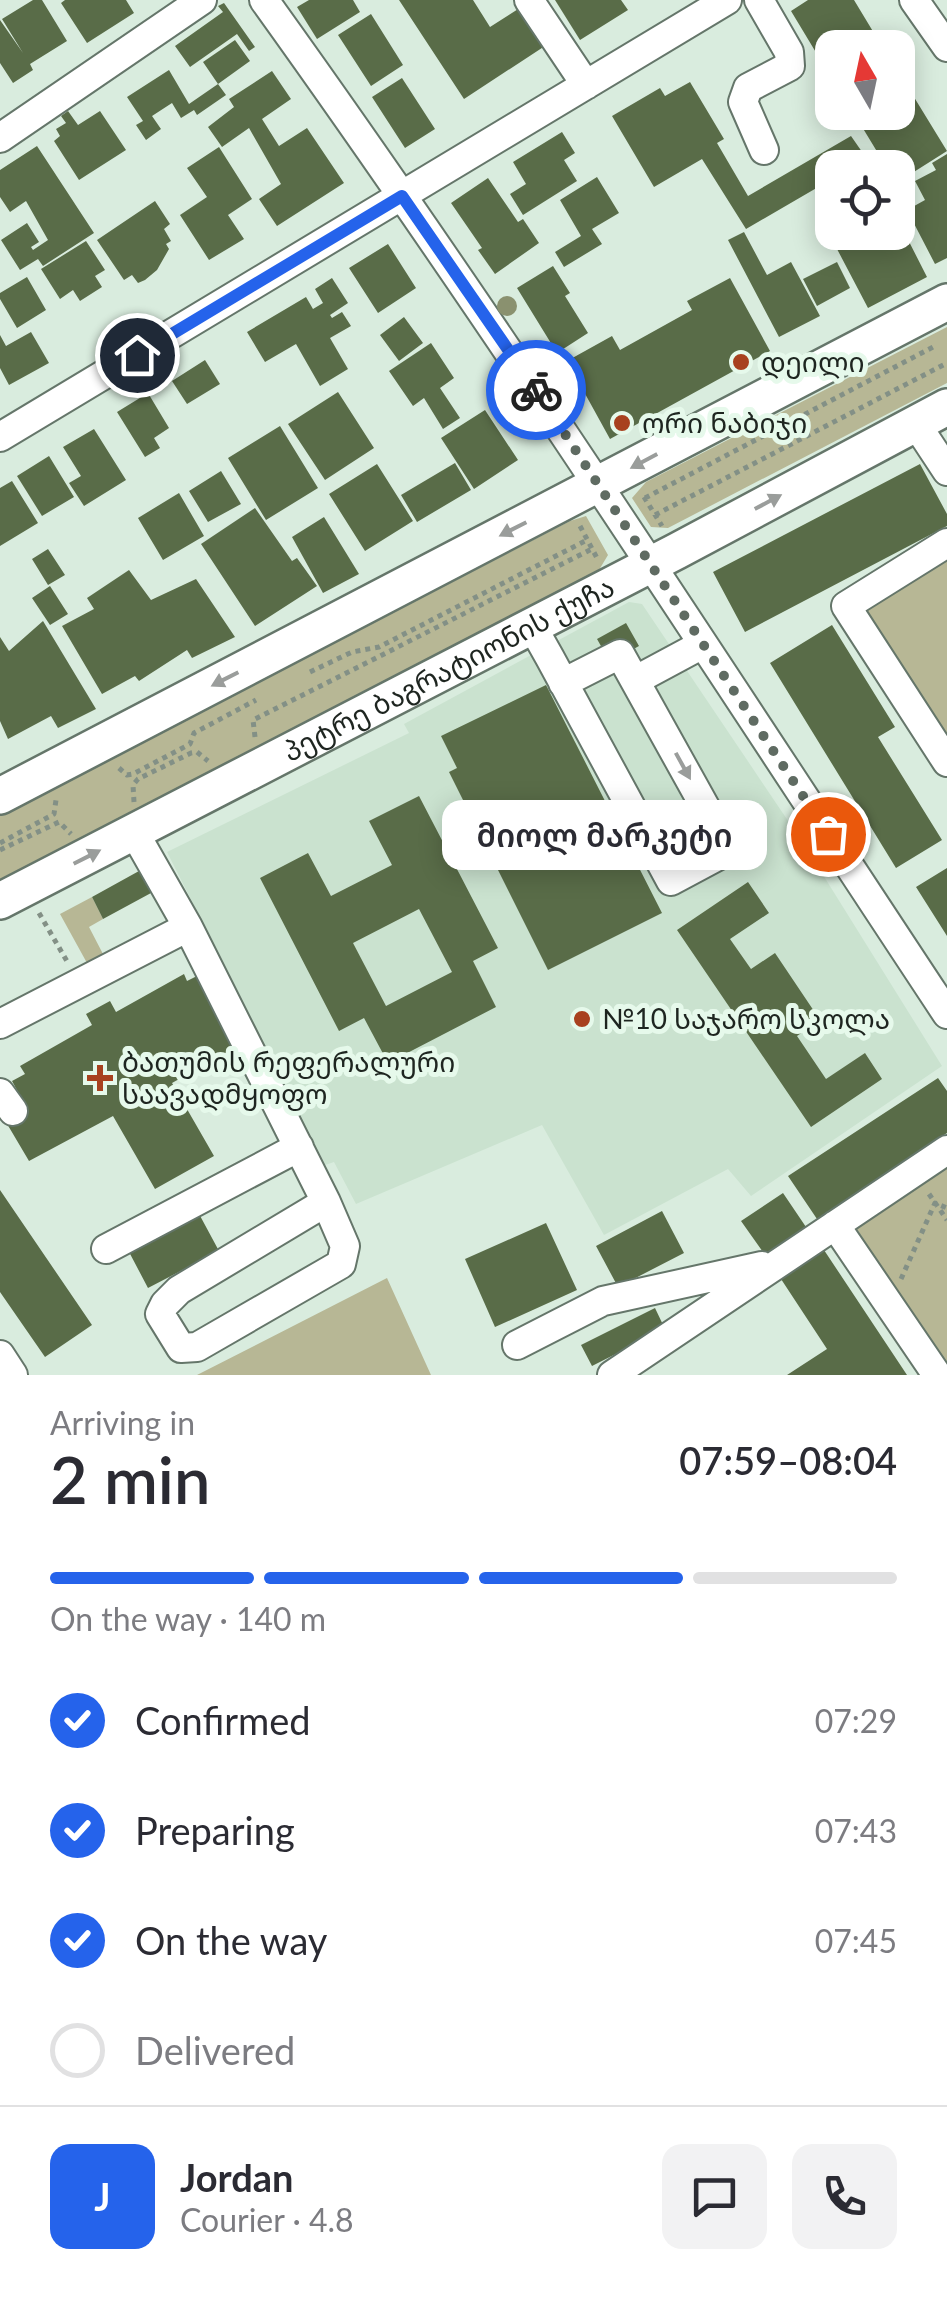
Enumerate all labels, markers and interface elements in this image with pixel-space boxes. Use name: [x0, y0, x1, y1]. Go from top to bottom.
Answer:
north arrow: [815, 30, 915, 130]
map controls: [815, 30, 915, 250]
button: locate: [815, 150, 915, 250]
pin: [95, 313, 180, 398]
icon: home: [110, 328, 165, 383]
courier: [486, 340, 586, 440]
place label: დეილი: [761, 344, 865, 379]
marker: დეილი: [730, 351, 752, 373]
icon: bike: [509, 363, 564, 418]
place label: ორი ნაბიჯი: [642, 405, 807, 440]
marker: ორი ნაბიჯი: [611, 412, 633, 434]
one-way arrow: [630, 452, 658, 469]
one-way arrow: [754, 494, 783, 511]
one-way arrow: [499, 520, 528, 537]
street label: პეტრე ბაგრატიონის ქუჩა: [277, 569, 619, 768]
one-way arrow: [210, 670, 239, 687]
one-way arrow: [674, 751, 691, 780]
pin: [786, 792, 871, 877]
callout: მიოლ მარკეტი: [443, 799, 768, 869]
icon: bag: [801, 807, 856, 862]
text: მიოლ მარკეტი: [477, 815, 732, 854]
one-way arrow: [72, 848, 101, 865]
place label: №10 საჯარო სკოლა: [602, 1001, 890, 1036]
marker: №10 საჯარო სკოლა: [571, 1008, 593, 1030]
place label: ბათუმის რეფერალური საავადმყოფო: [122, 1044, 455, 1111]
marker: ბათუმის რეფერალური საავადმყოფო: [87, 1065, 113, 1091]
text: Arriving in: [50, 1403, 195, 1442]
text: 07:59–08:04: [679, 1437, 897, 1483]
text: 2 min: [50, 1440, 210, 1518]
text: On the way · 140 m: [50, 1599, 326, 1638]
icon: check: [50, 1693, 105, 1748]
text: Confirmed: [135, 1697, 311, 1743]
text: 07:29: [815, 1701, 897, 1740]
icon: check: [50, 1803, 105, 1858]
text: Preparing: [135, 1807, 295, 1853]
text: 07:43: [815, 1811, 897, 1850]
icon: check: [50, 1913, 105, 1968]
text: On the way: [135, 1917, 327, 1963]
text: 07:45: [815, 1921, 897, 1960]
text: Delivered: [135, 2027, 295, 2073]
button: chat: [662, 2144, 767, 2249]
button: phone: [792, 2144, 897, 2249]
text: Jordan: [180, 2154, 293, 2200]
text: J: [94, 2173, 111, 2219]
text: Courier · 4.8: [180, 2200, 354, 2239]

